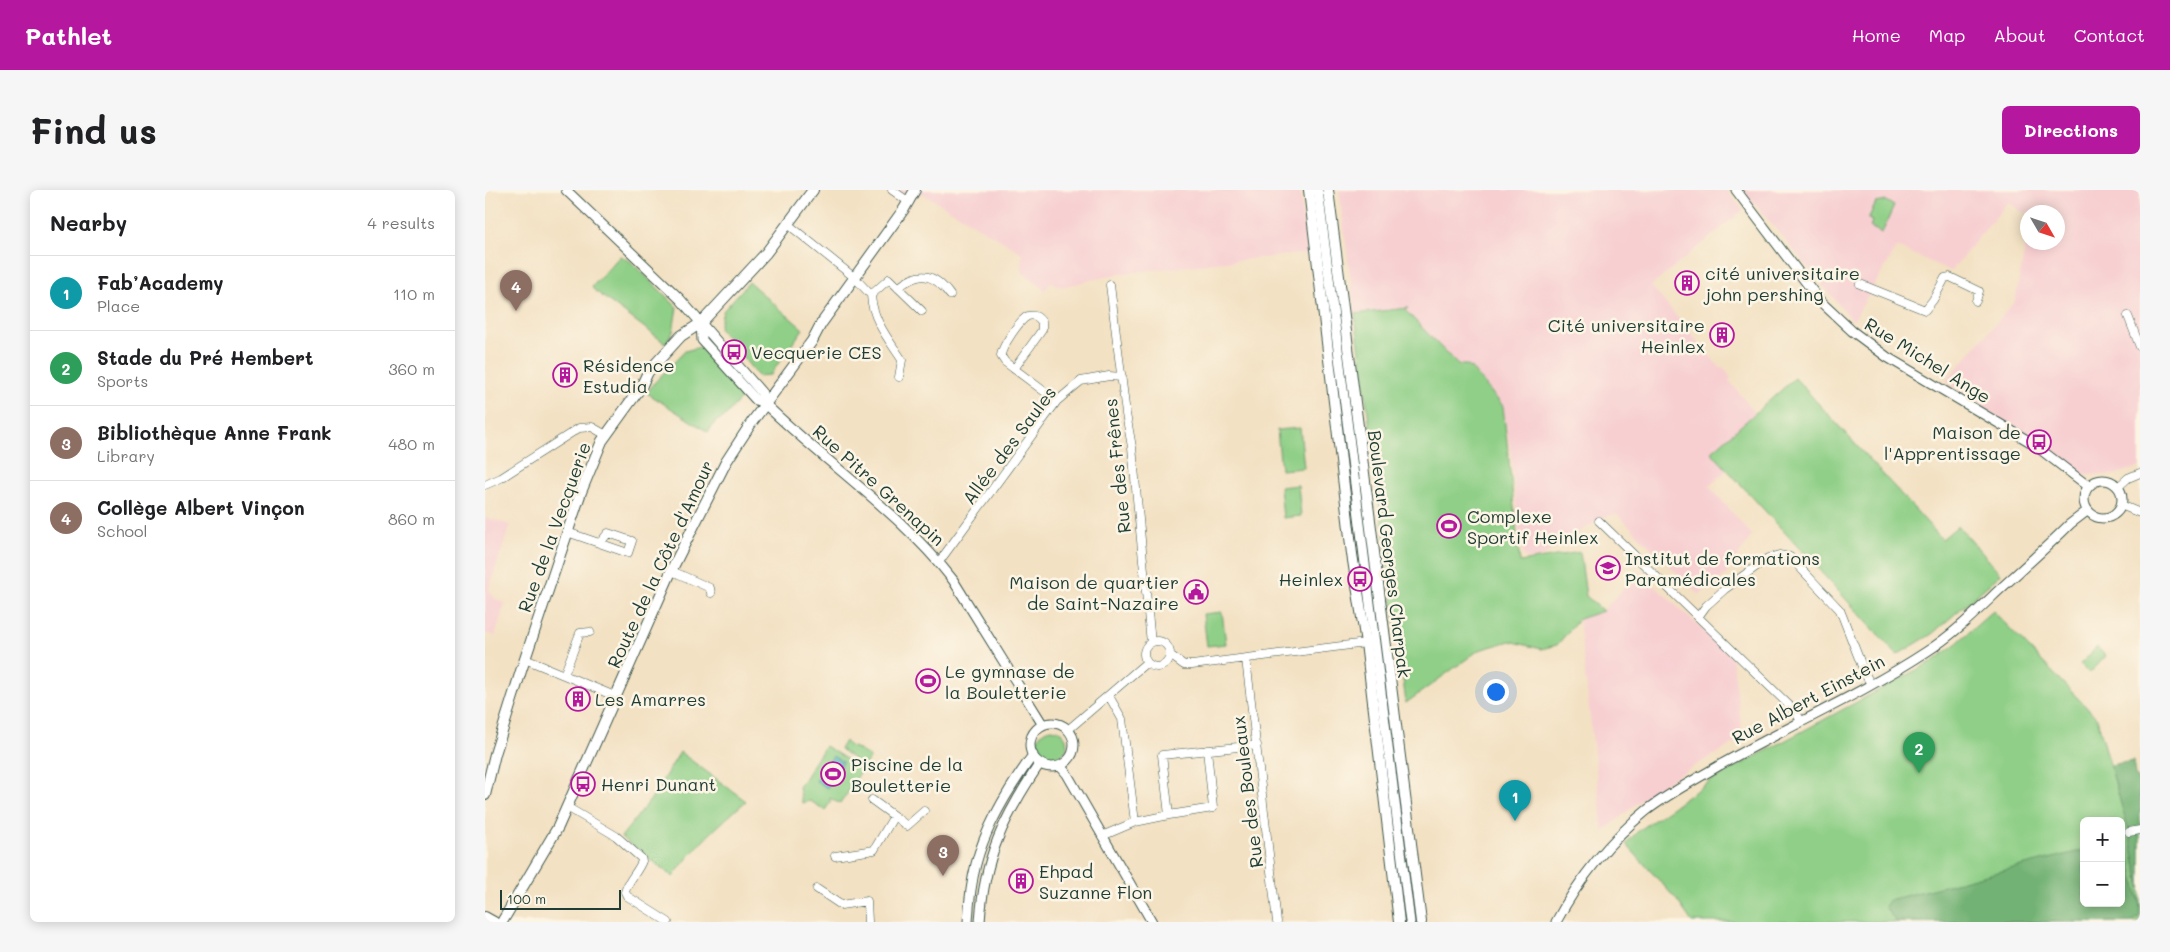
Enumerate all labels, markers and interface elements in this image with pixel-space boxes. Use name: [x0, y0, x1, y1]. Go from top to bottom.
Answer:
text: Pathlet: [25, 20, 112, 51]
text: Home: [1852, 23, 1901, 47]
text: Map: [1929, 23, 1965, 47]
text: About: [1993, 23, 2046, 47]
text: Contact: [2074, 23, 2145, 47]
button: Directions: [2002, 106, 2140, 154]
text: Find us: [30, 107, 157, 153]
north arrow: [2020, 205, 2065, 250]
text: Nearby: [50, 209, 127, 236]
text: 4 results: [367, 212, 435, 233]
place label: cité universitaire john pershing: [1703, 261, 1860, 306]
text: Fab’Academy: [97, 270, 224, 295]
pin: 4: [500, 270, 532, 311]
building icon: cité universitaire john pershing: [1674, 270, 1700, 296]
text: 1: [62, 283, 70, 304]
text: 110 m: [393, 283, 435, 304]
text: Place: [97, 295, 140, 316]
street label: Rue Michel Ange: [1860, 312, 1996, 408]
place label: Cité universitaire Heinlex: [1548, 313, 1705, 358]
building icon: Cité universitaire Heinlex: [1709, 322, 1735, 348]
bus stop icon: Vecquerie CES: [721, 339, 747, 365]
place label: Vecquerie CES: [751, 340, 882, 364]
text: Stade du Pré Hembert: [97, 345, 313, 370]
place label: Résidence Estudia: [583, 353, 675, 398]
text: 2: [62, 358, 70, 379]
text: 360 m: [388, 358, 435, 379]
building icon: Résidence Estudia: [552, 362, 578, 388]
text: Sports: [97, 370, 148, 391]
street label: Allée des Saules: [957, 381, 1061, 509]
street label: Rue des Frênes: [1098, 397, 1136, 535]
street label: Rue Pitre Grenapin: [808, 419, 950, 551]
text: Bibliothèque Anne Frank: [97, 420, 332, 445]
place label: Maison de l'Apprentissage: [1884, 420, 2021, 465]
street label: Boulevard Georges Charpak: [1363, 429, 1417, 679]
bus stop icon: Maison de l'Apprentissage: [2026, 429, 2052, 455]
text: 3: [61, 433, 71, 454]
text: 480 m: [388, 433, 435, 454]
street label: Rue de la Vecquerie: [512, 439, 596, 615]
text: Library: [97, 445, 155, 466]
street label: Route de la Côte d'Amour: [601, 456, 719, 672]
text: Collège Albert Vinçon: [97, 495, 305, 520]
place label: Complexe Sportif Heinlex: [1467, 504, 1598, 549]
text: 4: [61, 508, 71, 529]
text: 860 m: [388, 508, 435, 529]
sports icon: Complexe Sportif Heinlex: [1436, 513, 1462, 539]
text: School: [97, 520, 147, 541]
place label: Institut de formations Paramédicales: [1625, 546, 1820, 591]
school or university icon: Institut de formations Paramédicales: [1595, 555, 1621, 581]
bus stop icon: Heinlex: [1347, 566, 1373, 592]
place label: Heinlex: [1279, 567, 1343, 591]
place label: Maison de quartier de Saint-Nazaire: [1009, 570, 1179, 615]
public building icon: Maison de quartier de Saint-Nazaire: [1183, 579, 1209, 605]
street label: Rue Albert Einstein: [1727, 649, 1889, 749]
place label: Le gymnase de la Bouletterie: [945, 659, 1075, 704]
sports icon: Le gymnase de la Bouletterie: [915, 668, 941, 694]
your location: [1483, 679, 1509, 705]
building icon: Les Amarres: [565, 686, 591, 712]
place label: Les Amarres: [595, 687, 706, 711]
street label: Rue des Bouleaux: [1226, 715, 1268, 869]
pin: 2: [1903, 732, 1935, 773]
place label: Piscine de la Bouletterie: [851, 752, 963, 797]
sports icon: Piscine de la Bouletterie: [820, 761, 846, 787]
bus stop icon: Henri Dunant: [570, 771, 596, 797]
place label: Henri Dunant: [601, 772, 717, 796]
pin: 1: [1499, 780, 1531, 821]
map controls: [2080, 817, 2125, 907]
button: +: [2080, 817, 2125, 862]
pin: 3: [927, 835, 959, 876]
place label: Ehpad Suzanne Flon: [1039, 859, 1152, 904]
button: −: [2080, 862, 2125, 907]
building icon: Ehpad Suzanne Flon: [1008, 868, 1034, 894]
scale bar: [500, 887, 621, 910]
text: 100 m: [507, 889, 546, 908]

